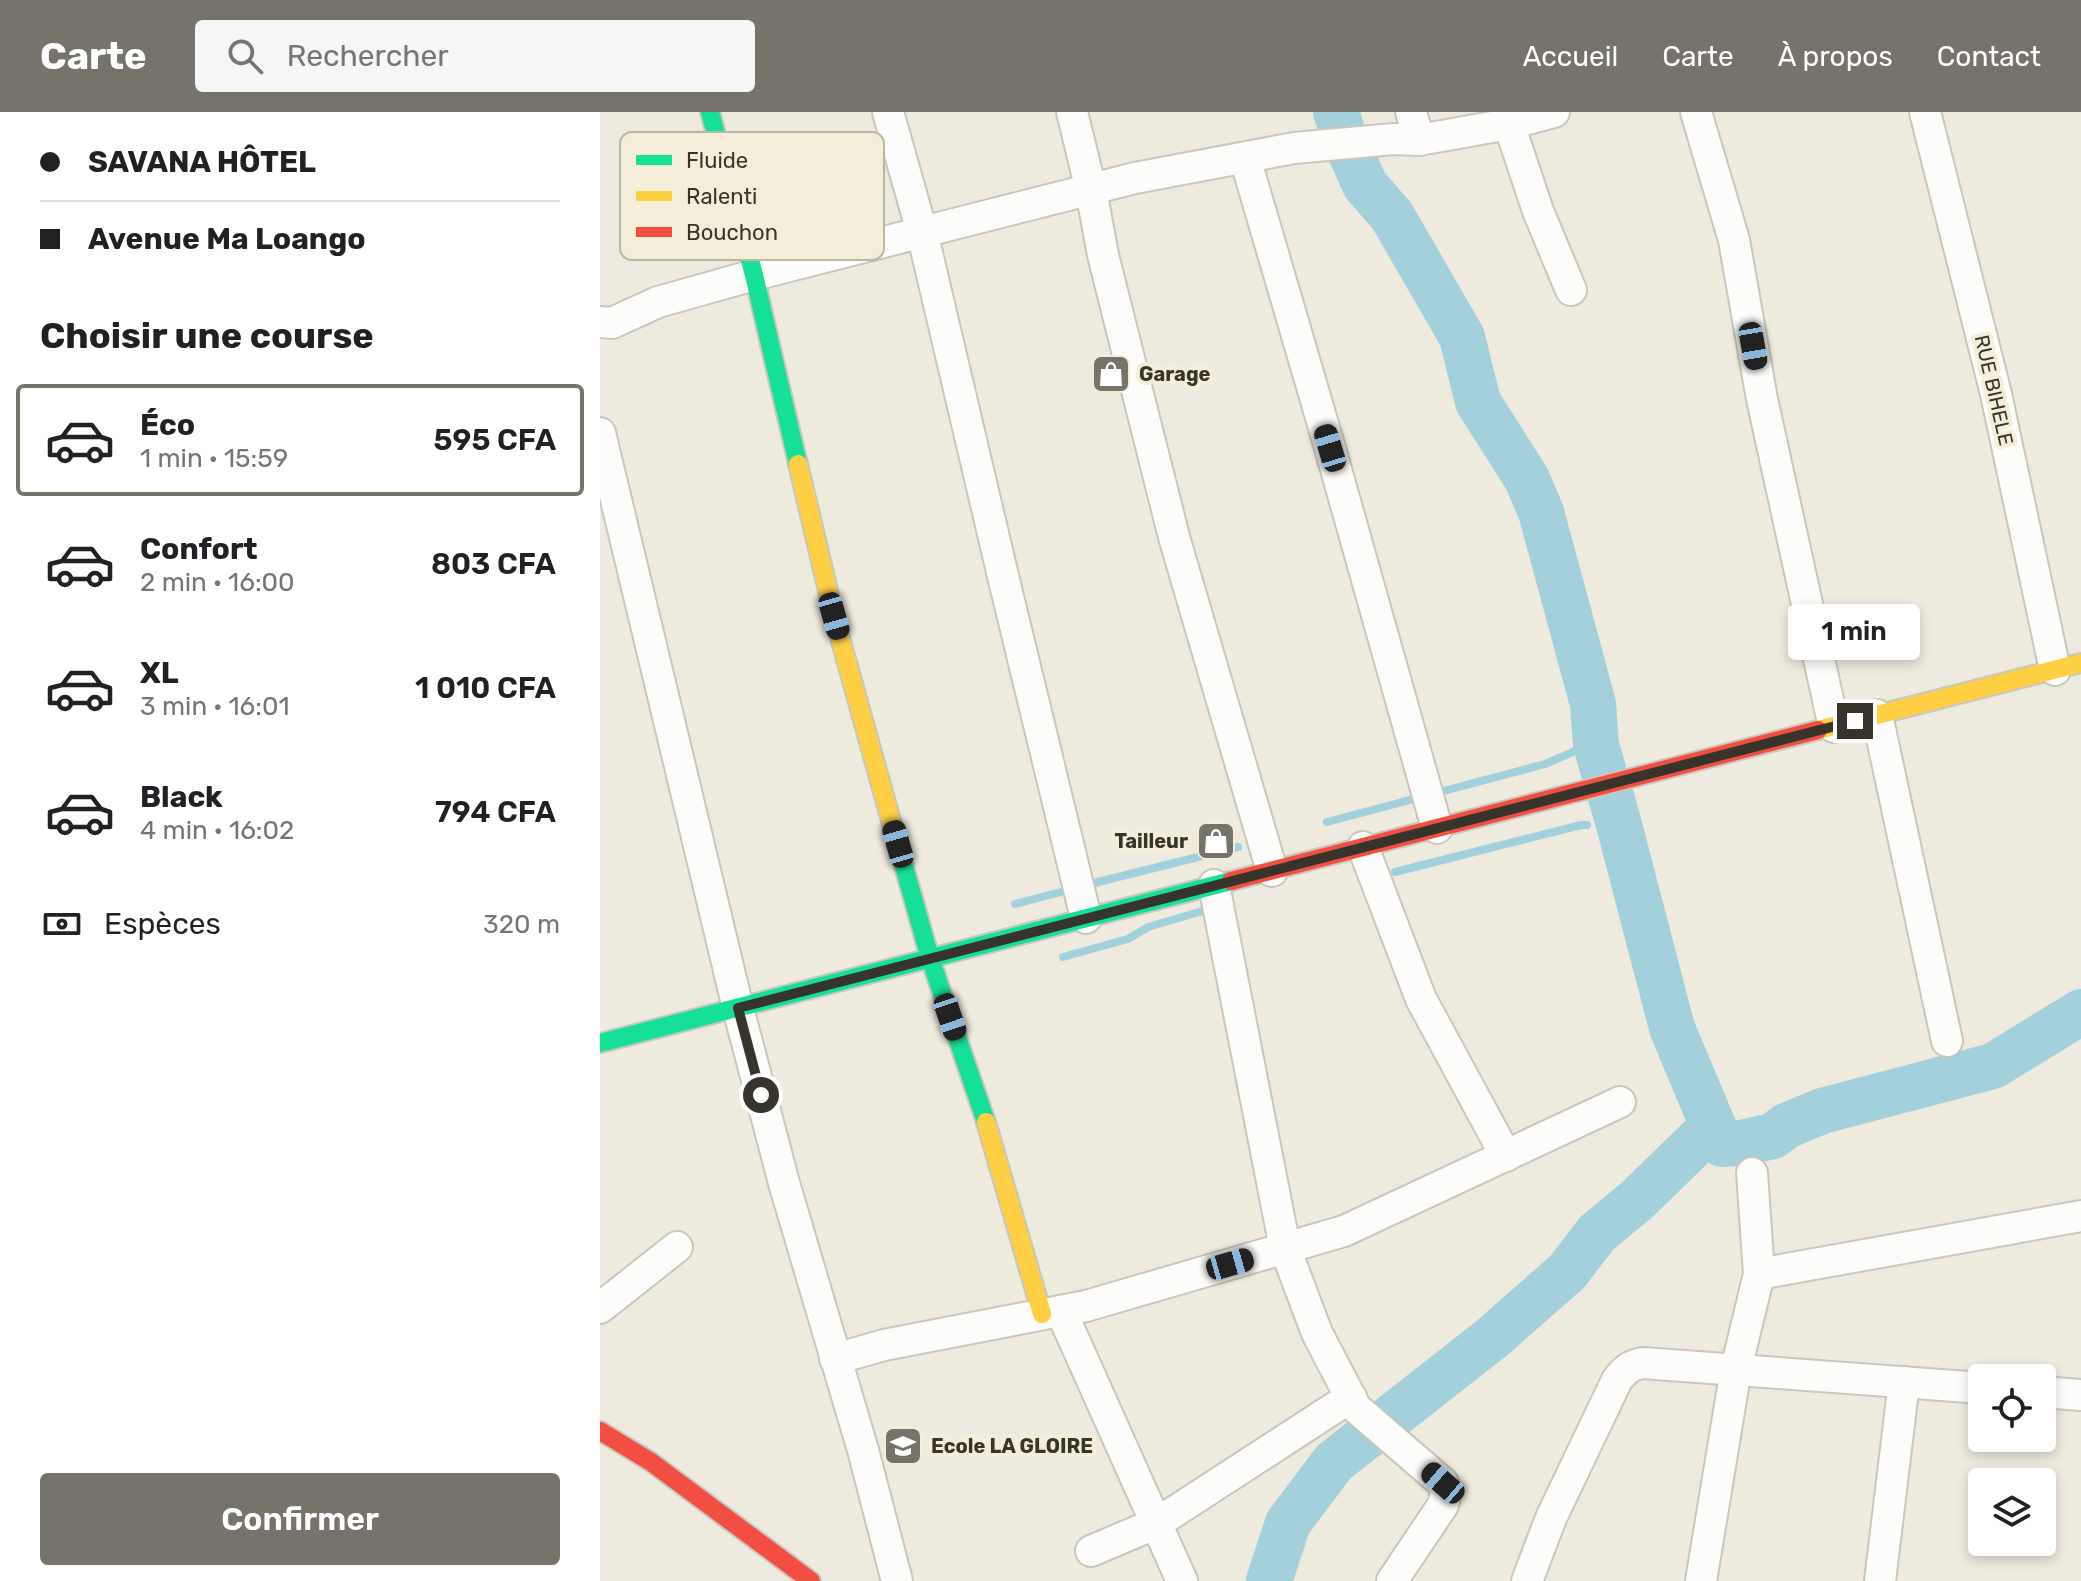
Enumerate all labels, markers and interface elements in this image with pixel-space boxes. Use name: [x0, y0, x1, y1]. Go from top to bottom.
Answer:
search box: [195, 20, 755, 92]
text: Carte: [40, 33, 147, 79]
icon: search: [223, 34, 267, 78]
text: Rechercher: [287, 38, 449, 74]
text: Accueil: [1523, 40, 1618, 73]
text: Carte: [1662, 40, 1734, 73]
text: À propos: [1778, 40, 1893, 73]
text: Contact: [1937, 40, 2041, 73]
legend: [620, 132, 884, 260]
text: SAVANA HÔTEL: [88, 144, 316, 180]
text: Fluide: [686, 147, 748, 174]
text: Ralenti: [686, 183, 757, 210]
text: Bouchon: [686, 219, 778, 246]
text: Avenue Ma Loango: [88, 221, 366, 257]
text: Choisir une course: [40, 314, 374, 357]
car: [1737, 320, 1769, 372]
street label: RUE BIHELE: [1970, 332, 2018, 448]
shop icon: Garage: [1090, 353, 1132, 395]
place label: Garage: [1139, 362, 1211, 386]
icon: car: [44, 404, 116, 476]
text: Éco: [140, 407, 195, 443]
text: 595 CFA: [434, 422, 556, 458]
car: [1312, 422, 1348, 474]
text: 1 min · 15:59: [140, 443, 288, 474]
icon: car: [44, 528, 116, 600]
text: Confort: [140, 531, 258, 567]
text: 803 CFA: [431, 546, 556, 582]
text: 2 min · 16:00: [140, 567, 295, 598]
car: [816, 590, 852, 642]
callout: 1 min: [1789, 605, 1921, 661]
text: 1 min: [1821, 616, 1887, 647]
icon: car: [44, 652, 116, 724]
text: XL: [140, 655, 179, 691]
text: 1 010 CFA: [415, 670, 556, 706]
text: 3 min · 16:01: [140, 691, 290, 722]
route end: [1837, 703, 1873, 739]
icon: car: [44, 776, 116, 848]
text: Black: [140, 779, 223, 815]
text: 794 CFA: [435, 794, 556, 830]
text: 4 min · 16:02: [140, 815, 294, 846]
car: [880, 818, 916, 870]
shop icon: Tailleur: [1195, 820, 1237, 862]
place label: Tailleur: [1114, 829, 1188, 853]
icon: cash: [40, 902, 84, 946]
text: Espèces: [104, 906, 221, 942]
text: 320 m: [483, 909, 560, 940]
car: [931, 990, 969, 1044]
route start: [743, 1077, 779, 1113]
car: [1204, 1246, 1256, 1282]
map controls: [1968, 1364, 2056, 1556]
button: locate: [1968, 1364, 2056, 1452]
school or university icon: Ecole LA GLOIRE: [882, 1425, 924, 1467]
place label: Ecole LA GLOIRE: [931, 1434, 1093, 1458]
car: [1417, 1458, 1469, 1508]
button: layers: [1968, 1468, 2056, 1556]
button: Confirmer: [40, 1473, 560, 1565]

